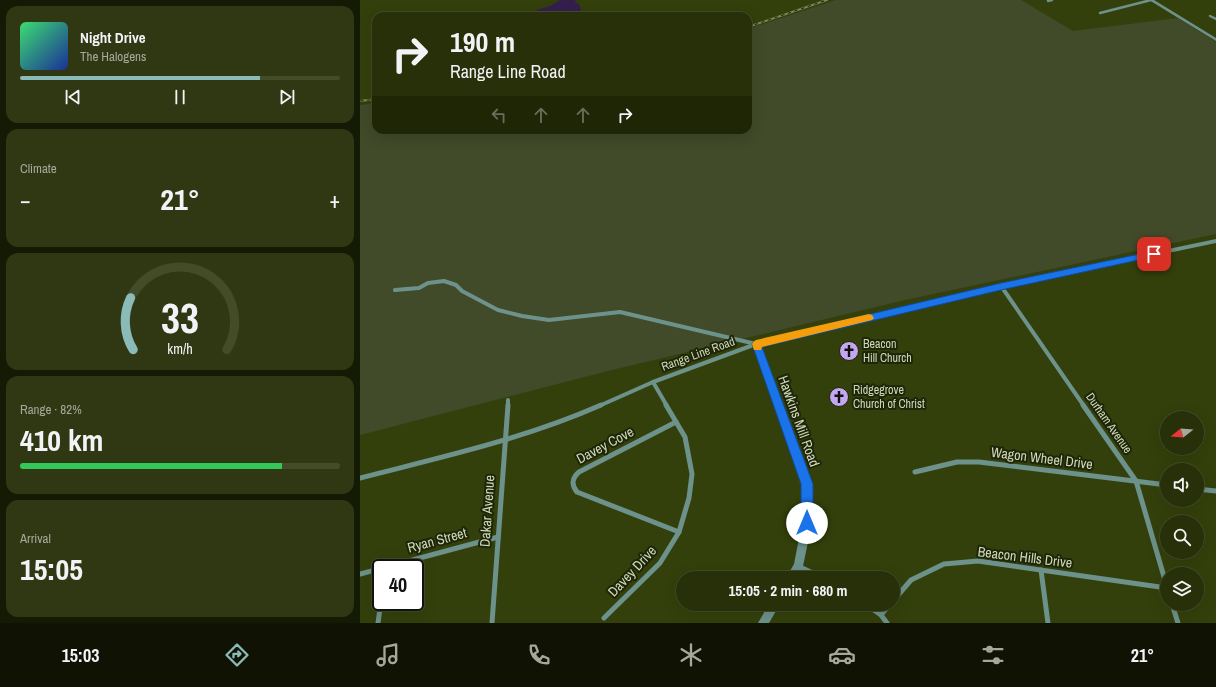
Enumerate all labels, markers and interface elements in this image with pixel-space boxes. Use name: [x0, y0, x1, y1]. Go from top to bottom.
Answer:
text: 190 m: [450, 23, 515, 61]
text: Night Drive: [80, 27, 146, 48]
icon: right: [384, 28, 436, 80]
text: The Halogens: [80, 48, 146, 65]
text: Range Line Road: [450, 59, 566, 84]
icon: previous: [62, 86, 84, 108]
icon: pause: [169, 86, 191, 108]
icon: next: [276, 86, 298, 108]
icon: left: [488, 104, 510, 126]
icon: ahead: [530, 104, 552, 126]
icon: ahead: [572, 104, 594, 126]
icon: right: [614, 104, 636, 126]
text: Climate: [20, 160, 57, 177]
text: 21°: [160, 179, 200, 219]
text: −: [20, 185, 31, 215]
text: +: [329, 185, 340, 215]
pin: [1137, 237, 1171, 271]
icon: arrive: [1143, 243, 1165, 265]
text: 33: [161, 289, 199, 345]
street label: Range Line Road: [659, 333, 737, 375]
place label: Beacon Hill Church: [863, 336, 912, 366]
text: km/h: [167, 338, 193, 357]
church icon: Beacon Hill Church: [838, 340, 860, 362]
street label: Hawkins Mill Road: [774, 373, 824, 469]
place label: Ridgegrove Church of Christ: [853, 382, 925, 412]
church icon: Ridgegrove Church of Christ: [828, 386, 850, 408]
street label: Durham Avenue: [1082, 390, 1136, 456]
text: Range · 82%: [20, 401, 82, 418]
north arrow: [1160, 411, 1204, 455]
map controls: [1160, 411, 1204, 611]
text: 410 km: [20, 420, 103, 460]
street label: Davey Cove: [573, 422, 637, 468]
street label: Wagon Wheel Drive: [990, 443, 1094, 473]
button: sound: [1160, 463, 1204, 507]
street label: Dakar Avenue: [476, 474, 498, 548]
position arrow: [786, 502, 828, 544]
button: search: [1160, 515, 1204, 559]
street label: Ryan Street: [405, 523, 469, 557]
text: Arrival: [20, 530, 51, 547]
street label: Davey Drive: [604, 542, 660, 600]
street label: Beacon Hills Drive: [977, 542, 1073, 572]
text: 15:05: [20, 549, 83, 589]
speed limit sign: 40: [372, 559, 424, 611]
button: layers: [1160, 567, 1204, 611]
text: 15:05 · 2 min · 680 m: [729, 580, 847, 601]
icon: directions: [223, 641, 251, 669]
icon: music: [374, 641, 402, 669]
icon: phone: [525, 641, 553, 669]
icon: climate: [677, 641, 705, 669]
icon: car: [828, 641, 856, 669]
icon: filters: [979, 641, 1007, 669]
text: 15:03: [62, 643, 99, 668]
text: 21°: [1131, 643, 1154, 668]

